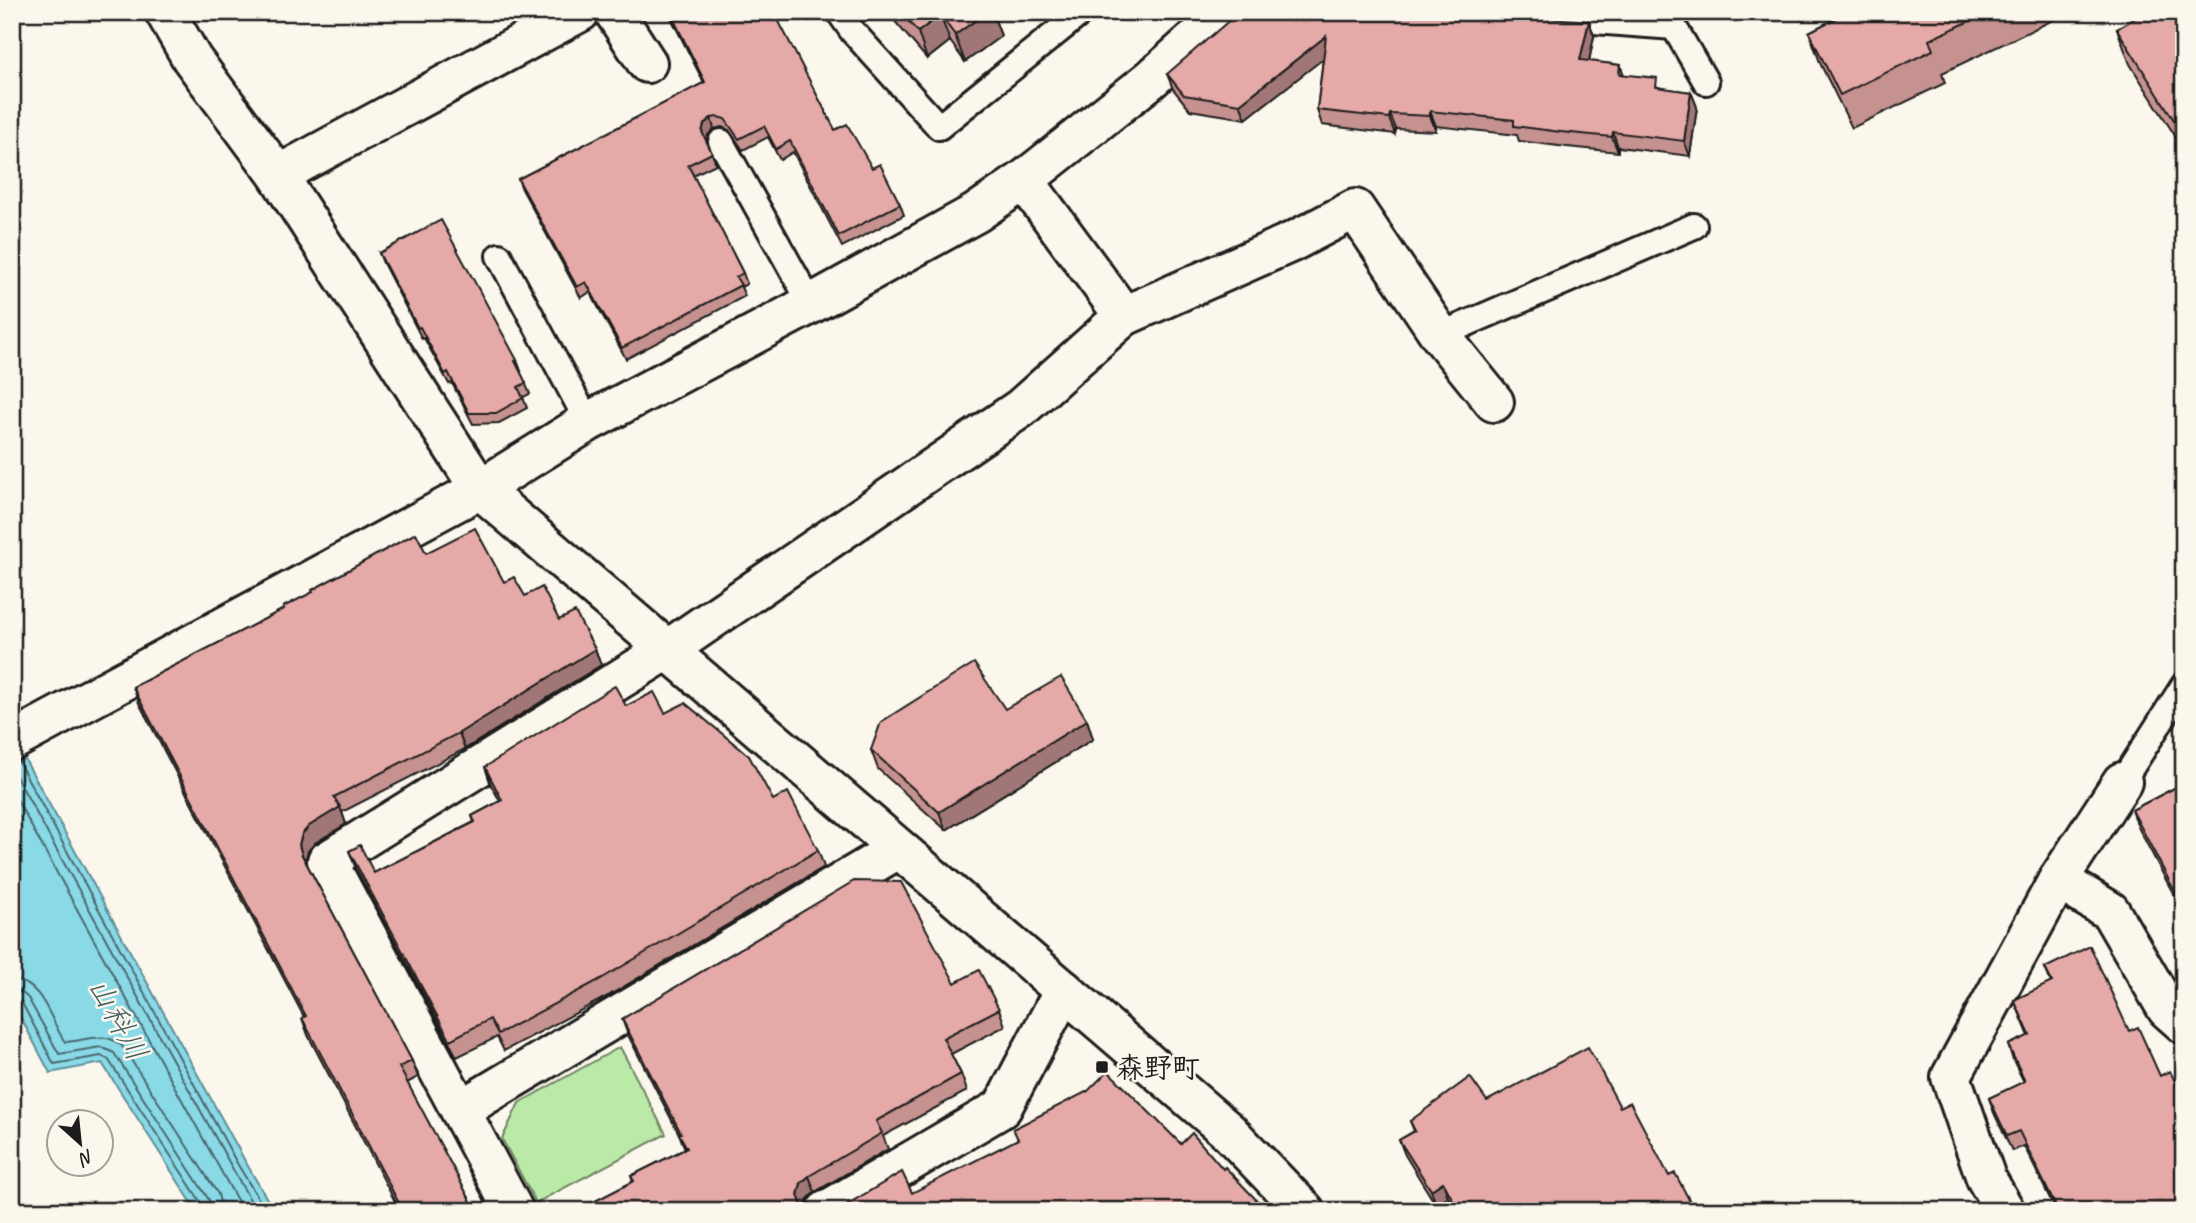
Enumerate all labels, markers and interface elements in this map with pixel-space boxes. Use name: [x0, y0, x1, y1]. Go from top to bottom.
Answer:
water label: 山科川: [80, 970, 156, 1068]
place label: 森野町: [1116, 1050, 1200, 1085]
marker: 森野町: [1094, 1059, 1110, 1075]
north arrow: [46, 1108, 116, 1178]
text: N: [74, 1144, 98, 1172]

